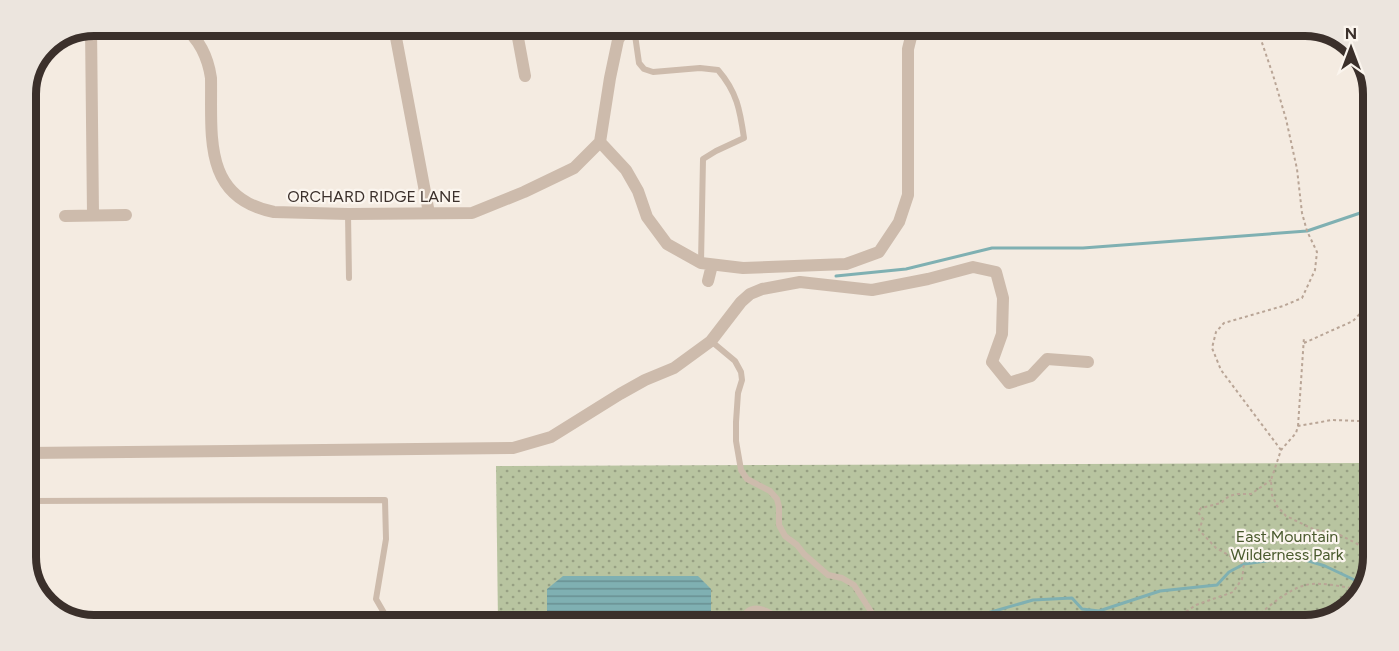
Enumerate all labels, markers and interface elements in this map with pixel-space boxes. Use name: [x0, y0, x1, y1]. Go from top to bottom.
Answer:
north arrow: [1321, 18, 1381, 78]
text: N: [1345, 24, 1357, 43]
street label: ORCHARD RIDGE LANE: [287, 187, 461, 206]
park label: East Mountain Wilderness Park: [1230, 527, 1344, 564]

